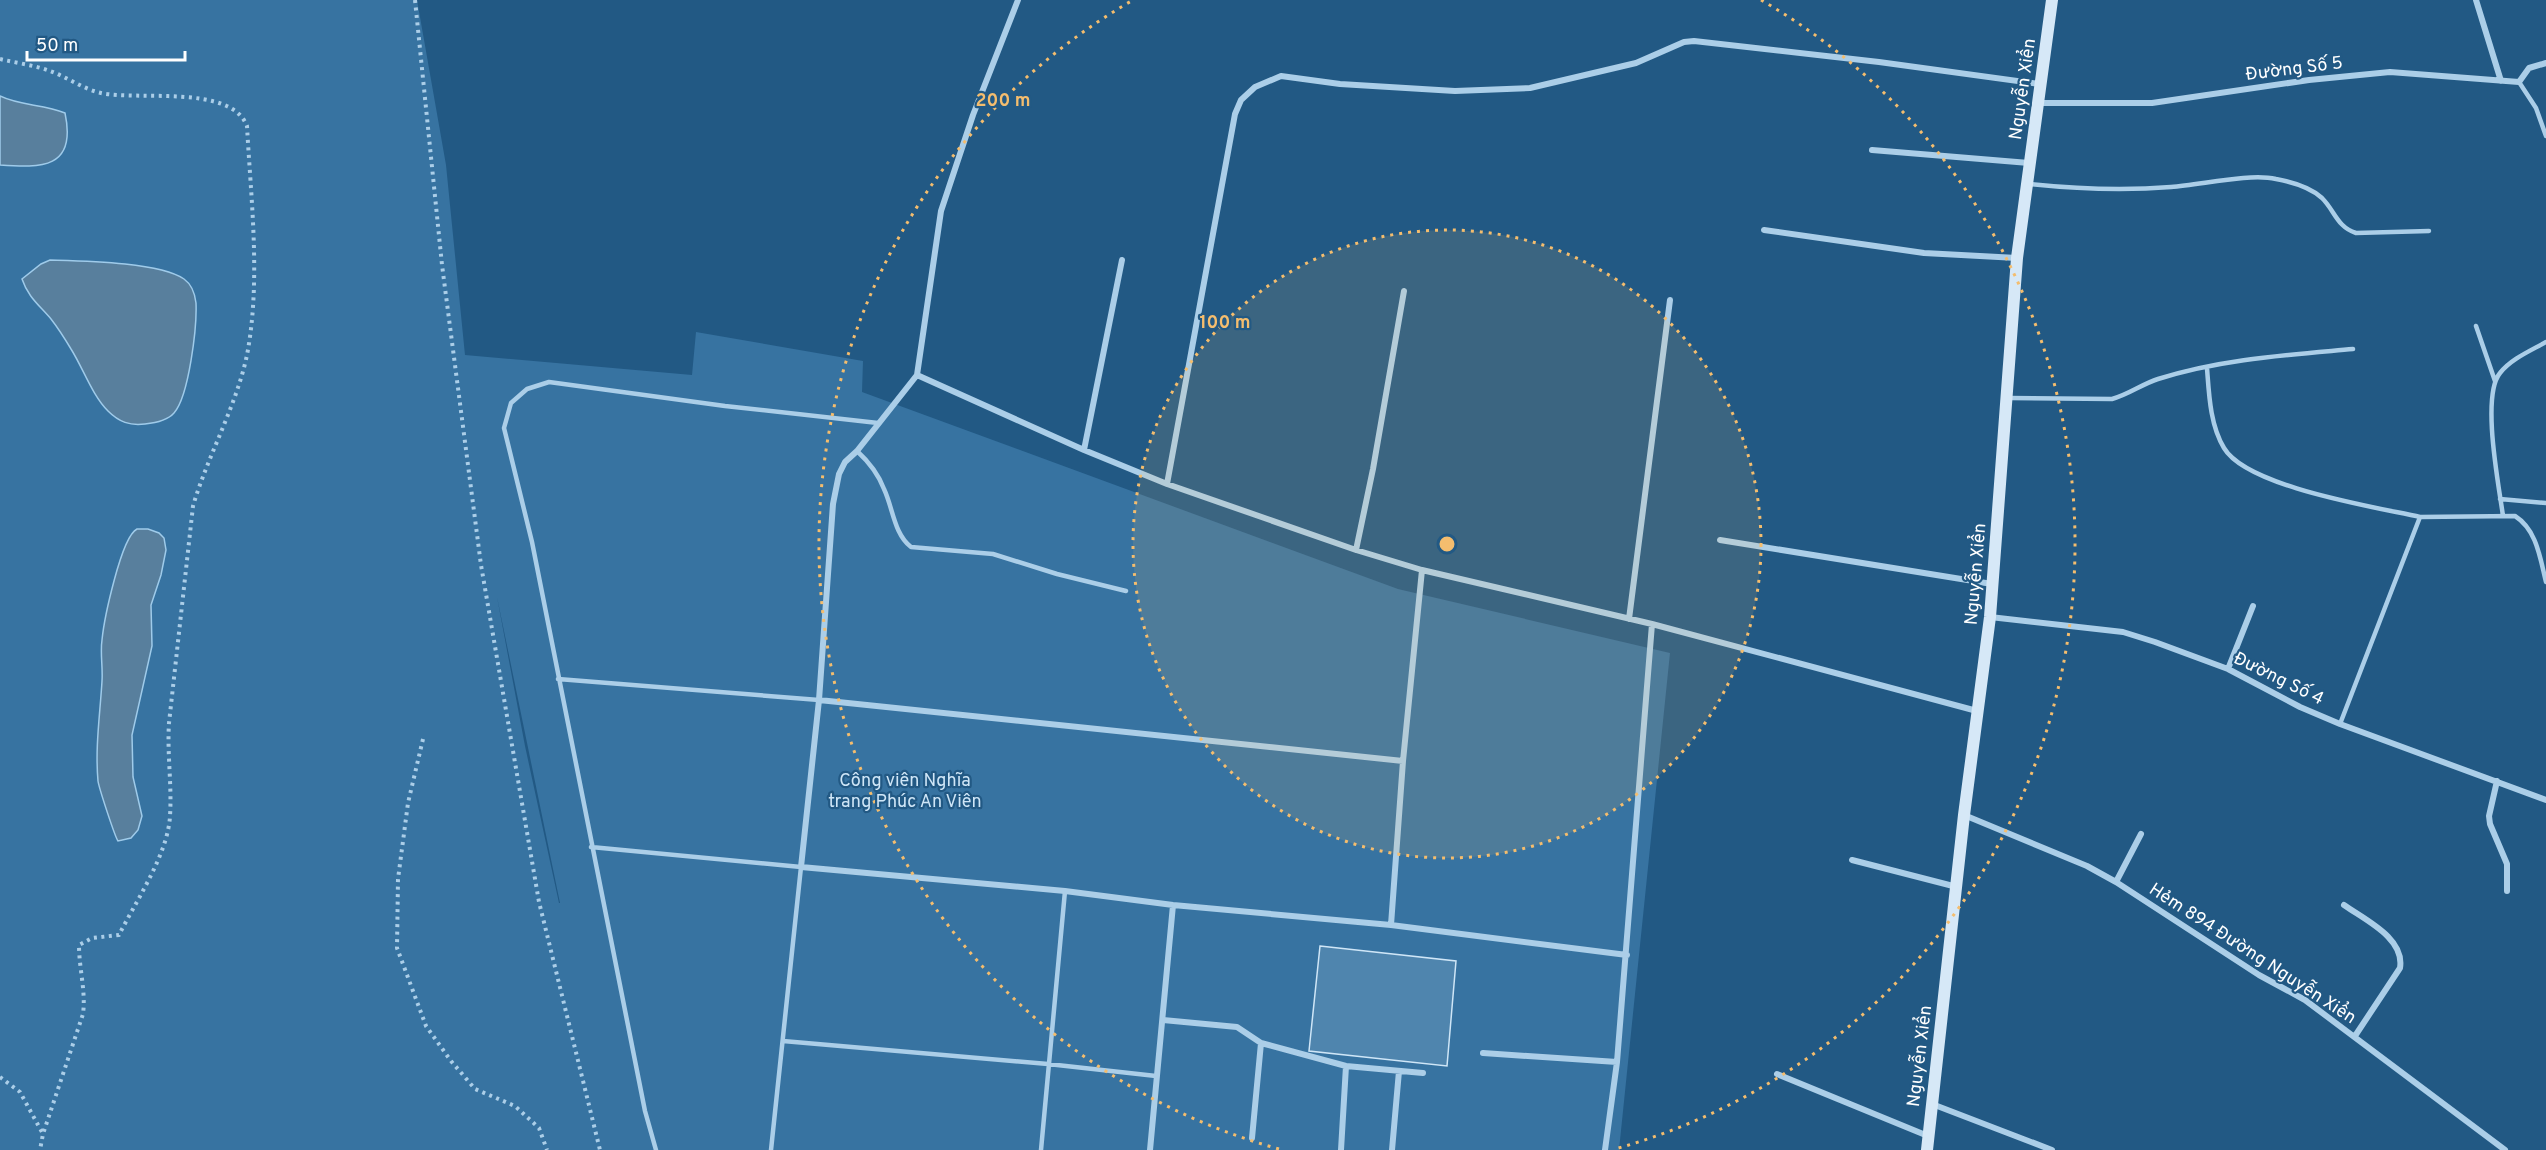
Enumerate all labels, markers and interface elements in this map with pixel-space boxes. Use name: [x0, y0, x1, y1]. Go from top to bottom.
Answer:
scale bar: [27, 24, 184, 62]
text: 50 m: [36, 35, 78, 58]
street label: Nguyễn Xiển: [2001, 36, 2042, 141]
street label: Đường Số 5: [2244, 51, 2344, 87]
text: 200 m: [975, 90, 1031, 113]
text: 100 m: [1199, 312, 1251, 335]
street label: Nguyễn Xiển: [1957, 522, 1992, 626]
centre of rings: [1437, 534, 1457, 554]
street label: Đường Số 4: [2229, 647, 2328, 711]
park label: Công viên Nghĩa trang Phúc An Viên: [828, 770, 982, 814]
street label: Hẻm 894 Đường Nguyễn Xiển: [2144, 875, 2362, 1030]
street label: Nguyễn Xiển: [1899, 1004, 1938, 1108]

